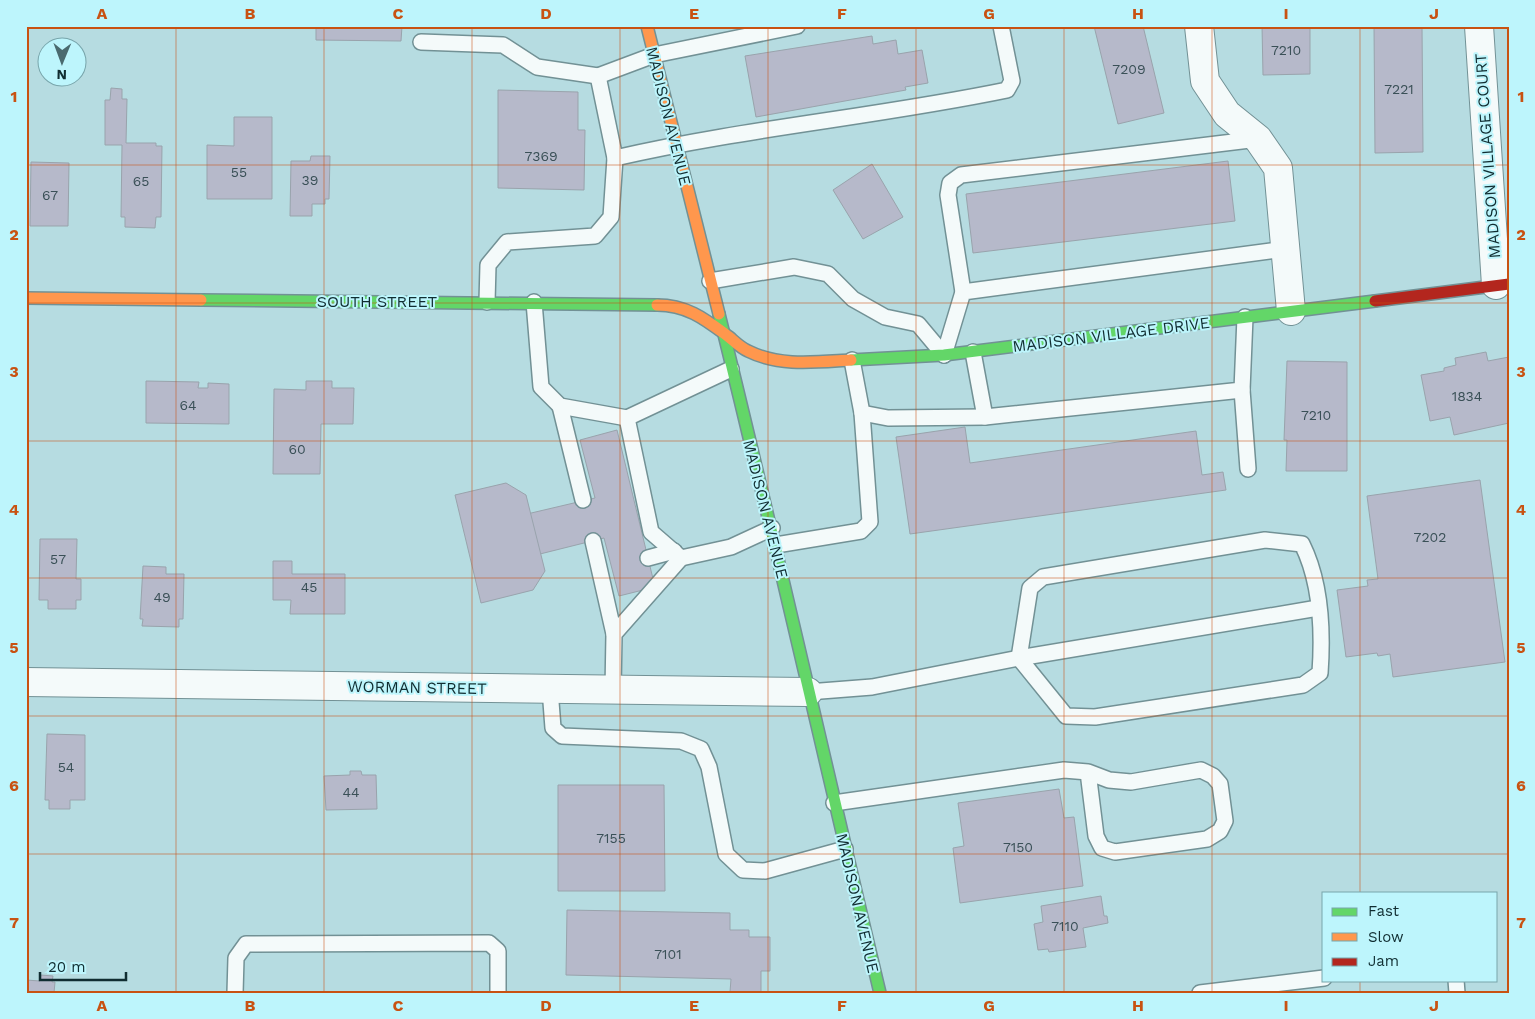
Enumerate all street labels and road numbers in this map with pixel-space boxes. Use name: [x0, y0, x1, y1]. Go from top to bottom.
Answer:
street label: MADISON AVENUE: [642, 45, 695, 188]
street label: MADISON VILLAGE COURT: [1471, 53, 1504, 259]
street label: SOUTH STREET: [317, 292, 438, 311]
street label: MADISON VILLAGE DRIVE: [1011, 313, 1211, 356]
street label: MADISON AVENUE: [739, 438, 792, 581]
street label: WORMAN STREET: [347, 677, 487, 698]
street label: MADISON AVENUE: [832, 831, 883, 975]

